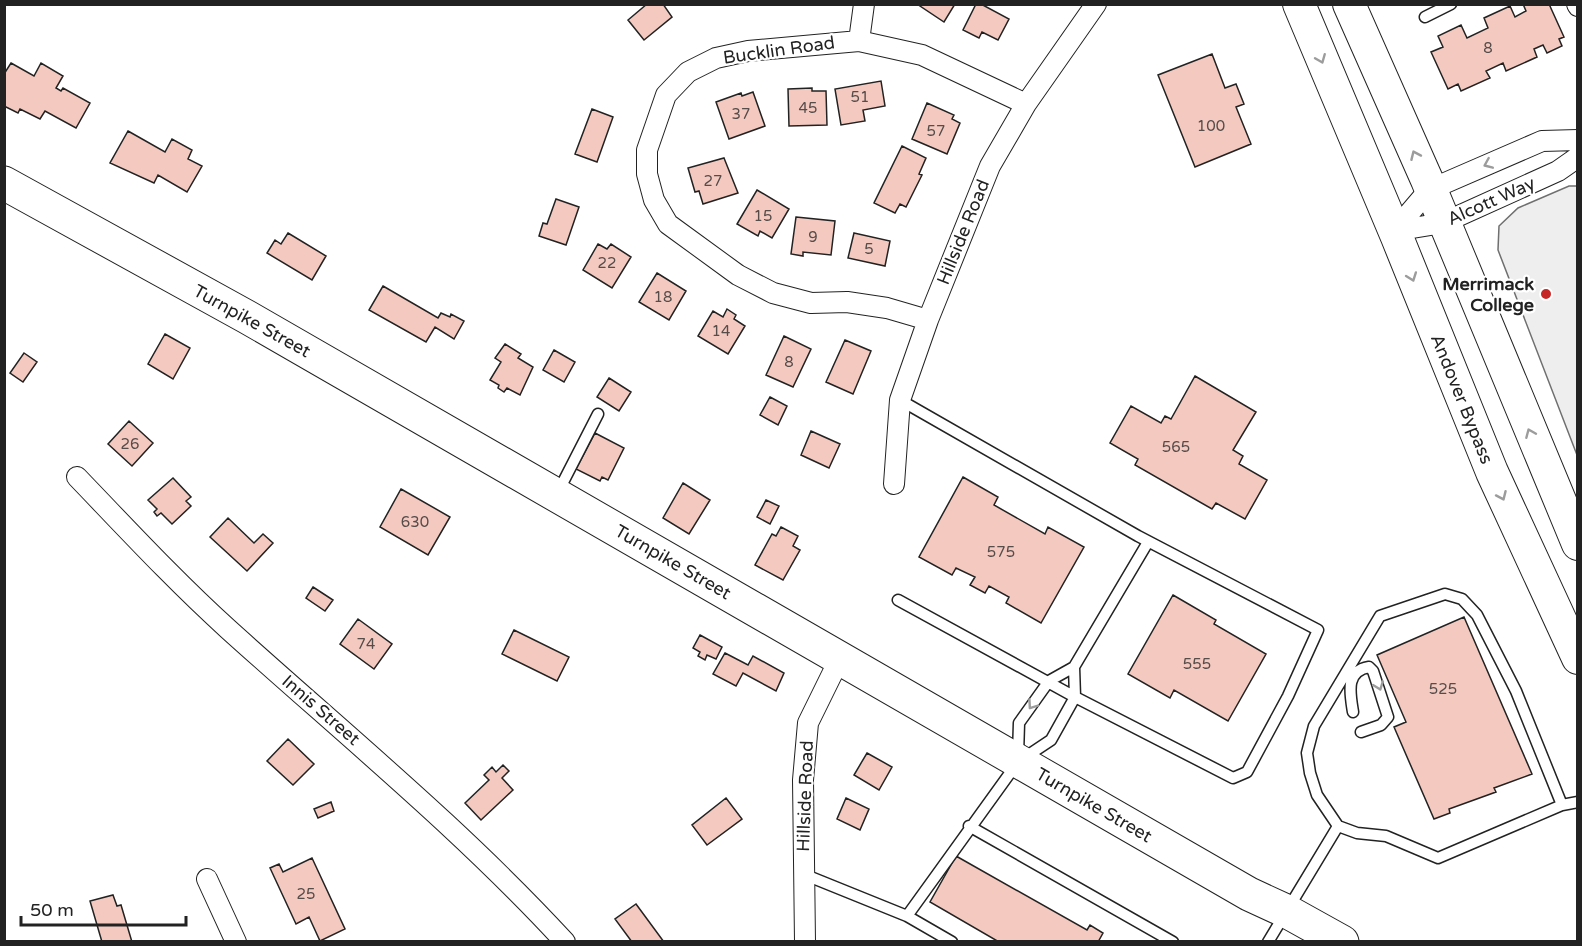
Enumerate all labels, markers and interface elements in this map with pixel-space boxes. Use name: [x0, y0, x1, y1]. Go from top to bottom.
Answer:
street label: Bucklin Road: [722, 31, 836, 69]
house number: 8: [1483, 39, 1493, 57]
one-way arrow: [1314, 52, 1326, 63]
house number: 51: [851, 88, 869, 106]
house number: 45: [799, 99, 817, 117]
house number: 37: [732, 105, 750, 123]
house number: 100: [1197, 117, 1225, 135]
house number: 57: [927, 122, 945, 140]
one-way arrow: [1411, 151, 1423, 162]
one-way arrow: [1484, 157, 1495, 169]
house number: 27: [704, 172, 722, 190]
street label: Alcott Way: [1444, 172, 1539, 230]
street label: Hillside Road: [932, 176, 994, 288]
house number: 15: [754, 207, 772, 225]
house number: 9: [808, 228, 818, 246]
house number: 5: [864, 240, 874, 258]
house number: 22: [598, 254, 616, 272]
one-way arrow: [1405, 271, 1418, 282]
place label: Merrimack College: [1442, 273, 1534, 316]
street label: Turnpike Street: [190, 280, 315, 362]
marker: Merrimack College: [1539, 287, 1553, 301]
house number: 18: [654, 288, 672, 306]
house number: 14: [712, 322, 730, 340]
street label: Andover Bypass: [1426, 331, 1498, 467]
house number: 8: [784, 353, 794, 371]
one-way arrow: [1525, 428, 1537, 439]
house number: 26: [121, 435, 139, 453]
house number: 565: [1162, 438, 1190, 456]
one-way arrow: [1495, 490, 1507, 501]
house number: 630: [401, 513, 429, 531]
street label: Turnpike Street: [611, 520, 735, 604]
house number: 575: [987, 543, 1015, 561]
house number: 74: [357, 635, 375, 653]
house number: 555: [1183, 655, 1211, 673]
street label: Innis Street: [278, 670, 365, 750]
one-way arrow: [1372, 680, 1384, 691]
house number: 525: [1429, 680, 1457, 698]
one-way arrow: [1028, 699, 1039, 710]
street label: Hillside Road: [792, 740, 818, 852]
street label: Turnpike Street: [1032, 763, 1156, 847]
house number: 25: [297, 885, 315, 903]
scale bar: [21, 889, 186, 927]
text: 50 m: [30, 899, 74, 921]

